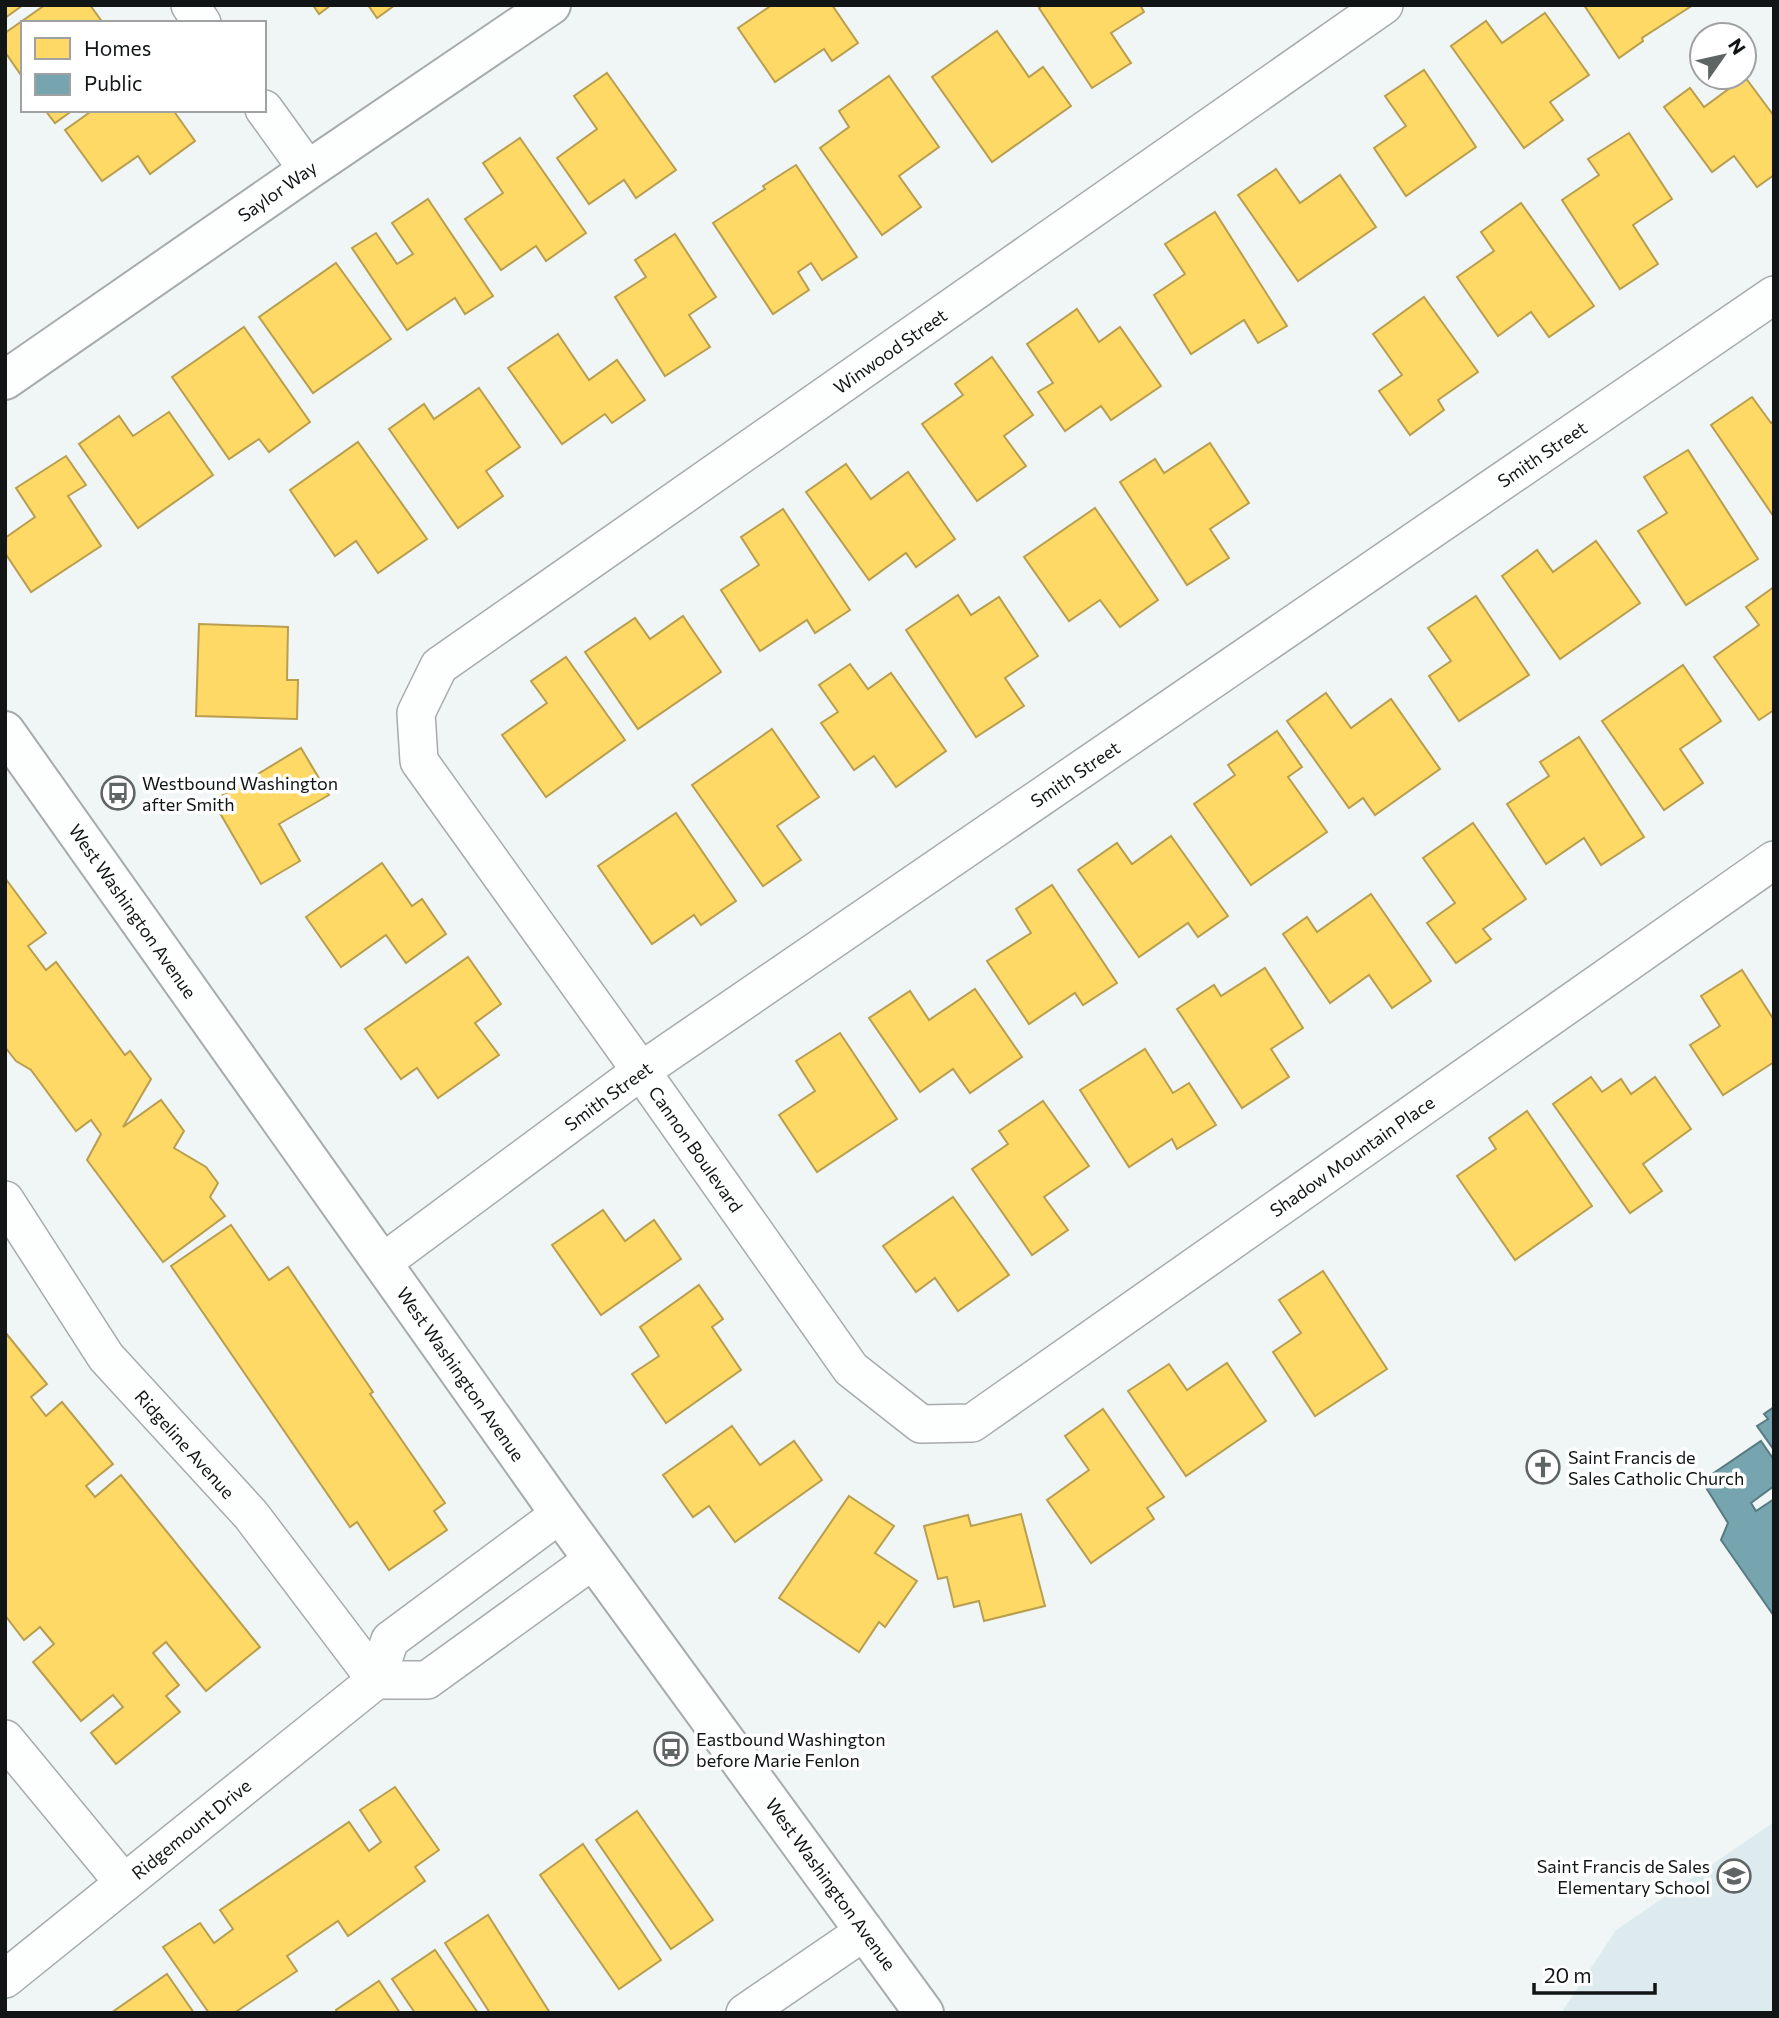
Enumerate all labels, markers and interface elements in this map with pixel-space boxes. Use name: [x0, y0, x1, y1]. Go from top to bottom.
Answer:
legend: [21, 21, 266, 112]
north arrow: [1688, 21, 1758, 91]
text: N: [1724, 34, 1751, 59]
text: Homes: [84, 35, 151, 60]
text: Public: [84, 70, 142, 95]
street label: Saylor Way: [233, 156, 321, 226]
street label: Winwood Street: [829, 304, 951, 398]
street label: Smith Street: [1493, 416, 1591, 492]
street label: Smith Street: [1026, 736, 1124, 812]
place label: Westbound Washington after Smith: [142, 772, 338, 815]
bus stop icon: Westbound Washington after Smith: [99, 774, 137, 812]
street label: West Washington Avenue: [65, 820, 201, 1002]
street label: Smith Street: [560, 1057, 656, 1135]
street label: Cannon Boulevard: [644, 1082, 748, 1216]
street label: Shadow Mountain Place: [1265, 1091, 1439, 1221]
street label: West Washington Avenue: [393, 1283, 529, 1465]
street label: Ridgeline Avenue: [130, 1385, 240, 1503]
place label: Saint Francis de Sales Catholic Church: [1568, 1446, 1744, 1489]
church icon: Saint Francis de Sales Catholic Church: [1524, 1448, 1562, 1486]
place label: Eastbound Washington before Marie Fenlon: [696, 1728, 886, 1771]
bus stop icon: Eastbound Washington before Marie Fenlon: [652, 1730, 690, 1768]
street label: Ridgemount Drive: [127, 1774, 255, 1884]
street label: West Washington Avenue: [761, 1794, 901, 1974]
place label: Saint Francis de Sales Elementary School: [1537, 1855, 1710, 1898]
school or university icon: Saint Francis de Sales Elementary School: [1715, 1857, 1753, 1895]
scale bar: [1534, 1952, 1655, 1996]
text: 20 m: [1544, 1962, 1592, 1987]

